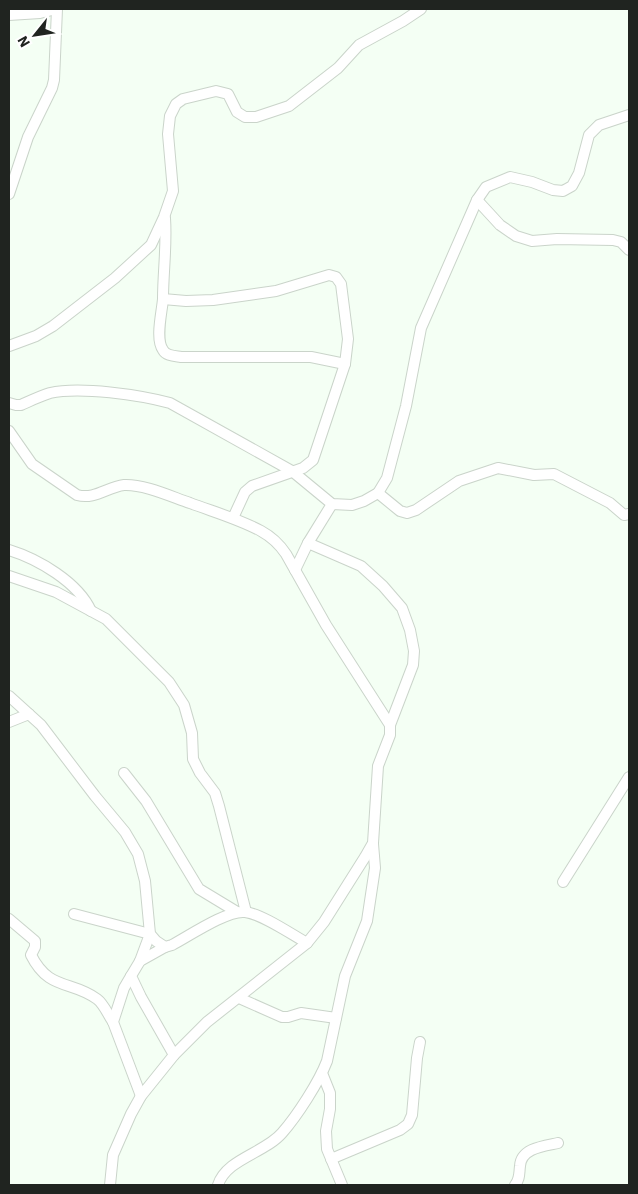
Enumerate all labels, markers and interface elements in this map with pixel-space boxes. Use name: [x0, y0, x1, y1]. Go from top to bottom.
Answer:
north arrow: [10, 10, 60, 60]
text: N: [13, 33, 34, 50]

